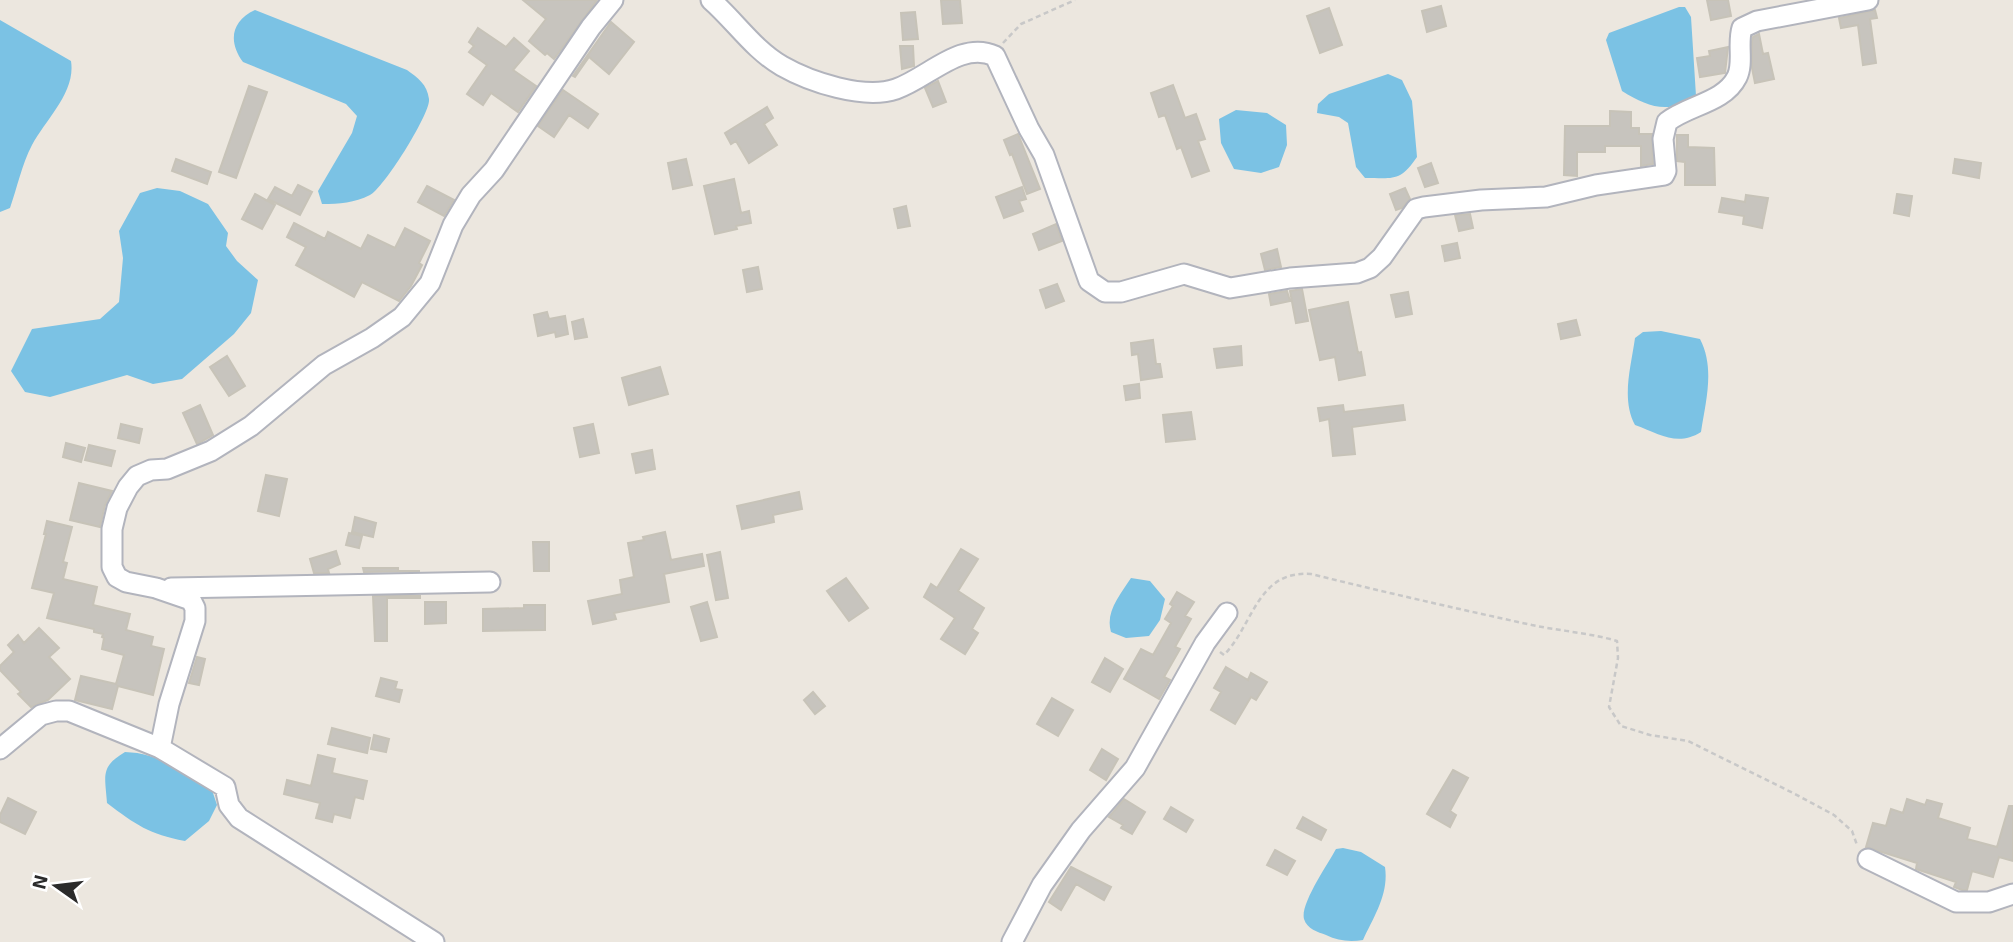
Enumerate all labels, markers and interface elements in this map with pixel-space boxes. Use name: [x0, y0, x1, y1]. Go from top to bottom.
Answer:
north arrow: [21, 851, 91, 921]
text: N: [26, 872, 52, 891]

